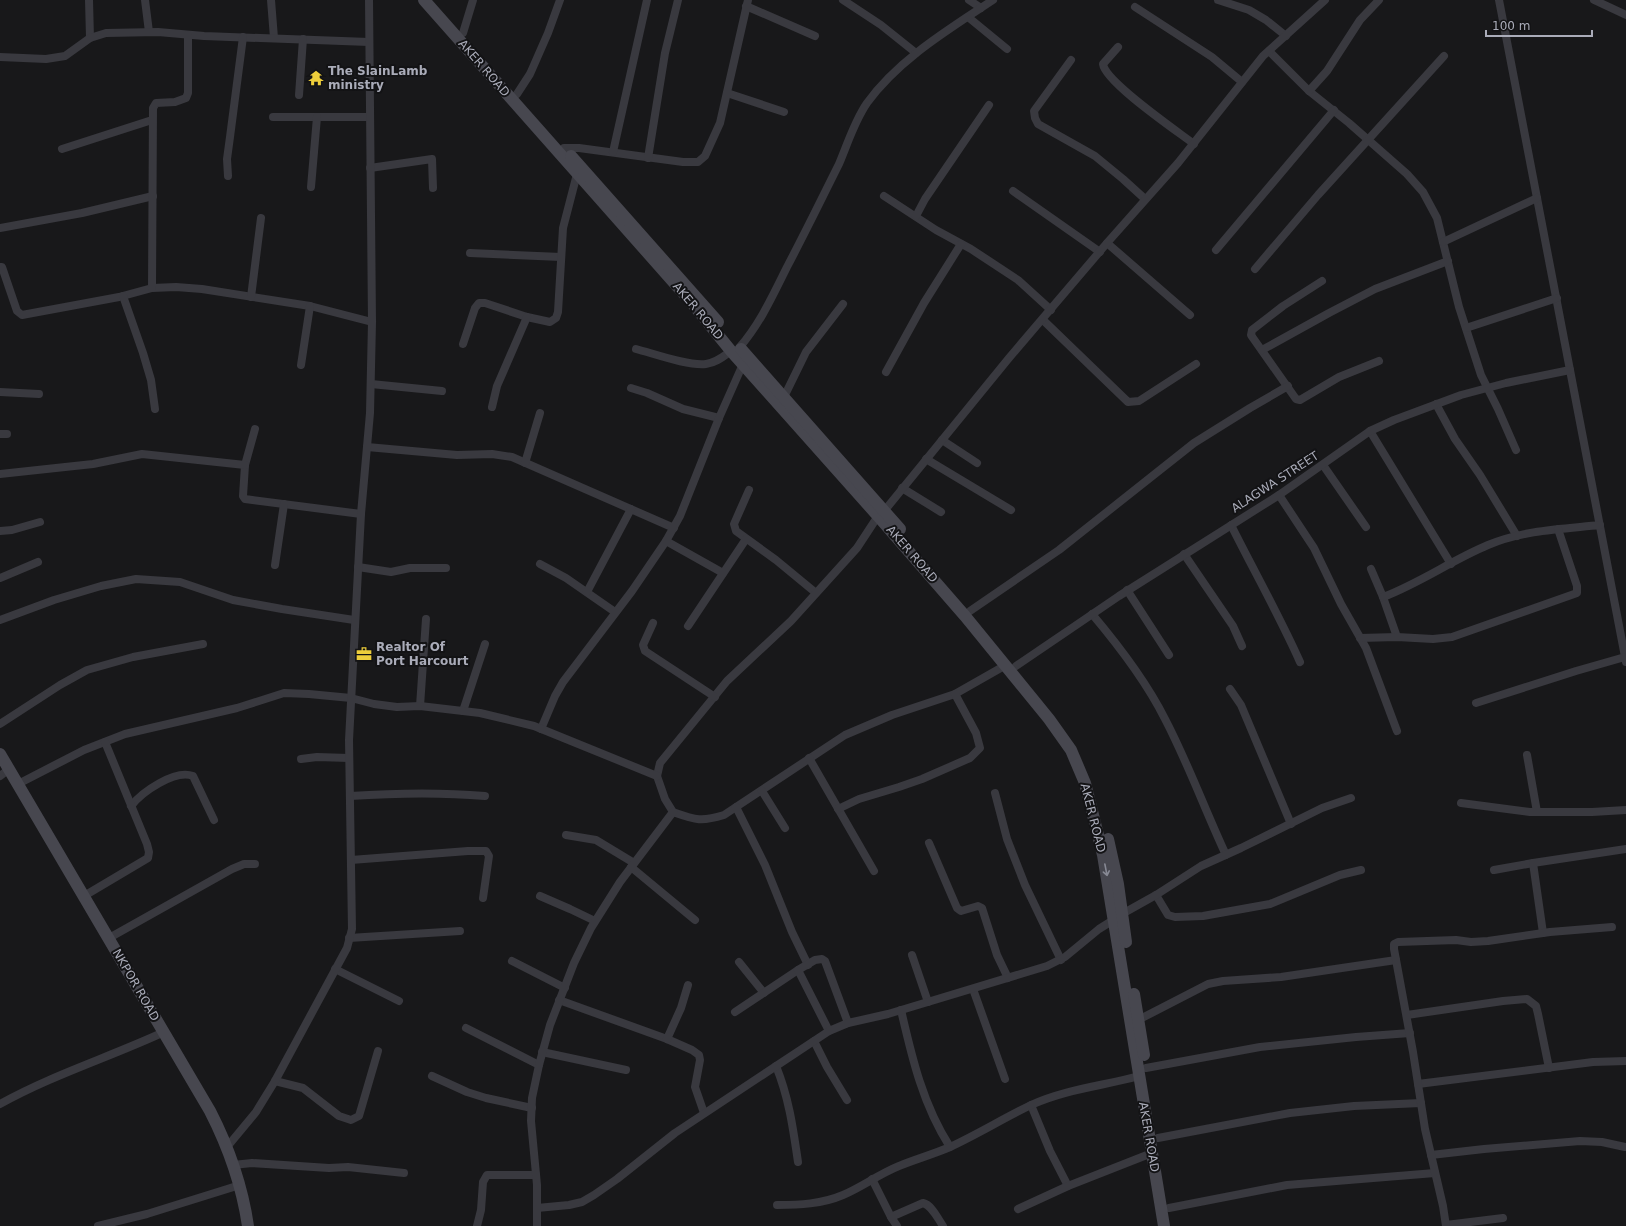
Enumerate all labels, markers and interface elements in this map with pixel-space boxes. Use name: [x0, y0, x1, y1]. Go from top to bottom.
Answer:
scale bar: [1486, 12, 1592, 38]
text: 100 m: [1492, 19, 1530, 33]
street label: AKER ROAD: [455, 37, 513, 99]
place label: The SlainLamb ministry: [328, 64, 428, 92]
temple icon: The SlainLamb ministry: [307, 69, 325, 87]
street label: AKER ROAD: [670, 279, 726, 343]
street label: ALAGWA STREET: [1229, 448, 1322, 516]
street label: AKER ROAD: [883, 523, 941, 585]
place label: Realtor Of Port Harcourt: [376, 640, 469, 668]
office icon: Realtor Of Port Harcourt: [355, 645, 373, 663]
street label: AKER ROAD: [1078, 782, 1108, 854]
one-way arrow: [1102, 864, 1110, 877]
street label: NKPOR ROAD: [110, 947, 162, 1023]
street label: AKER ROAD: [1136, 1101, 1162, 1173]

